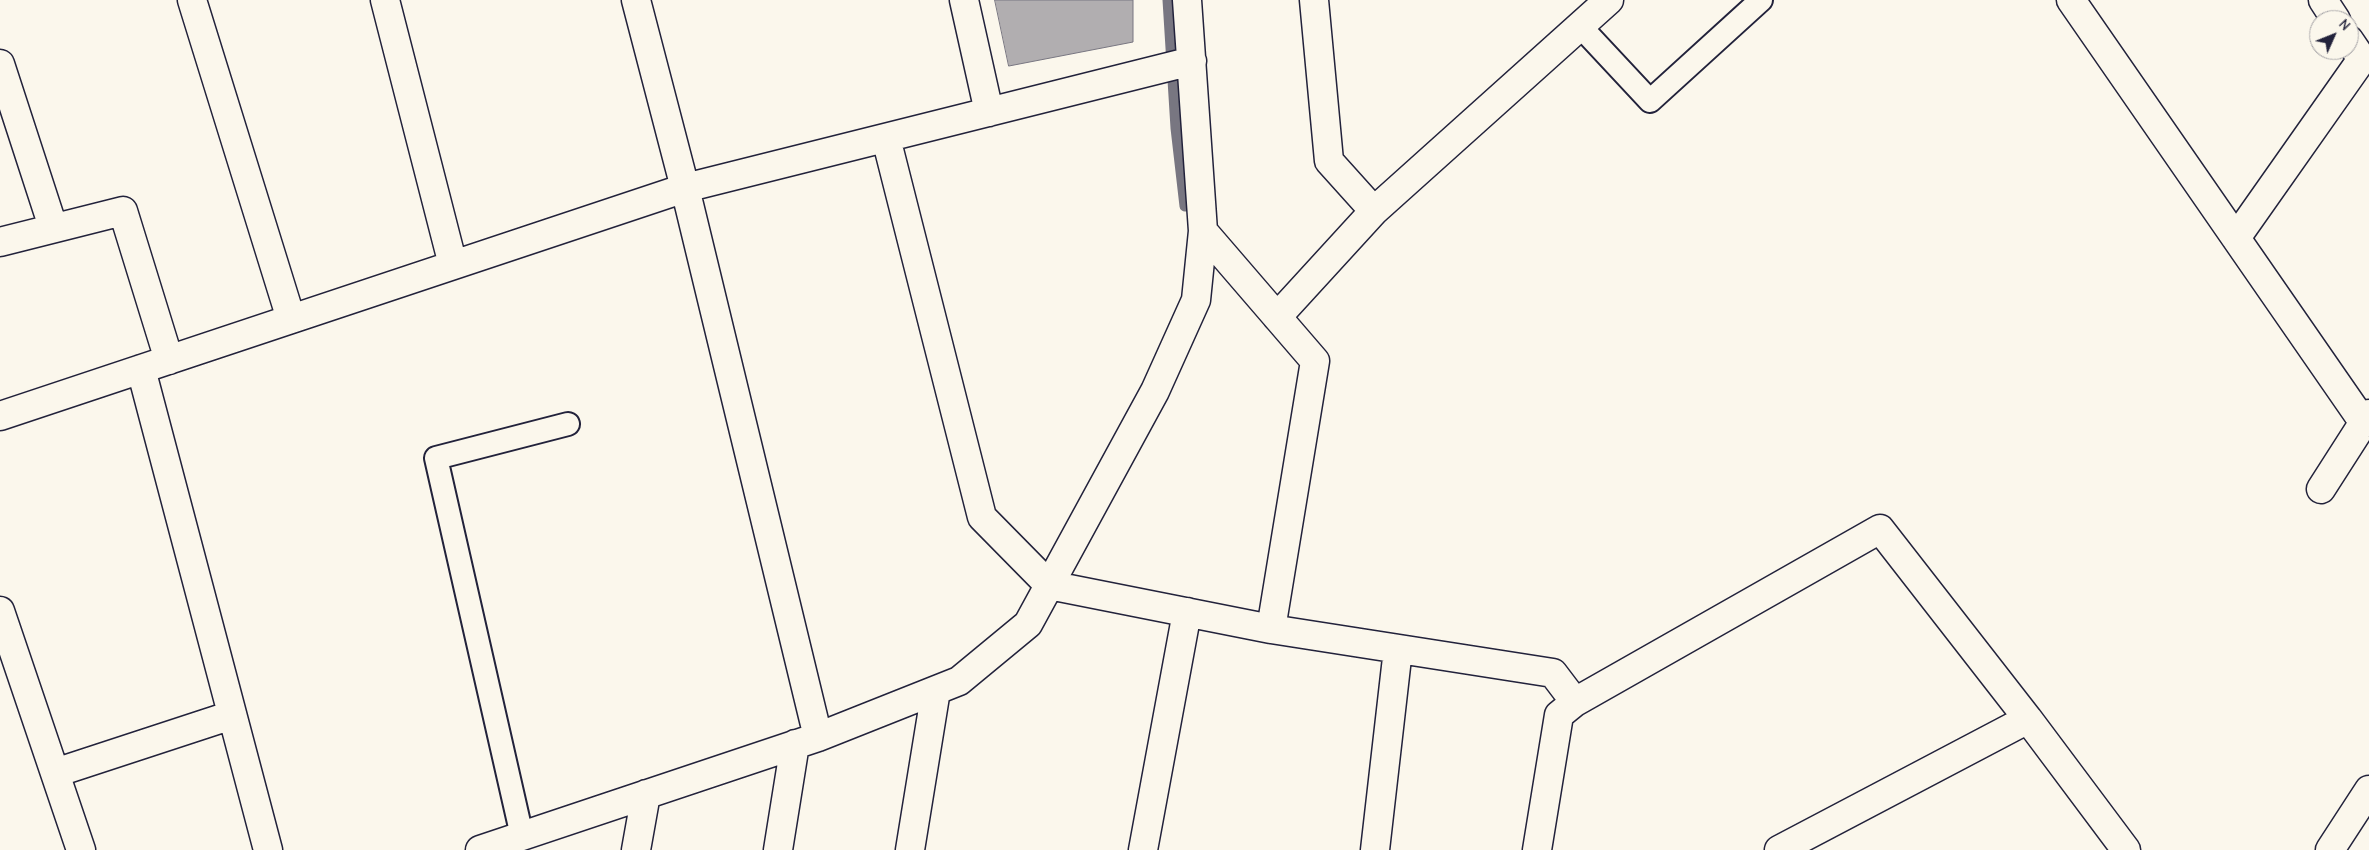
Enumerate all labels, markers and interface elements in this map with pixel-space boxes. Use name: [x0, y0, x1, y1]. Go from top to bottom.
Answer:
north arrow: [2309, 10, 2359, 60]
text: N: [2335, 16, 2354, 34]

